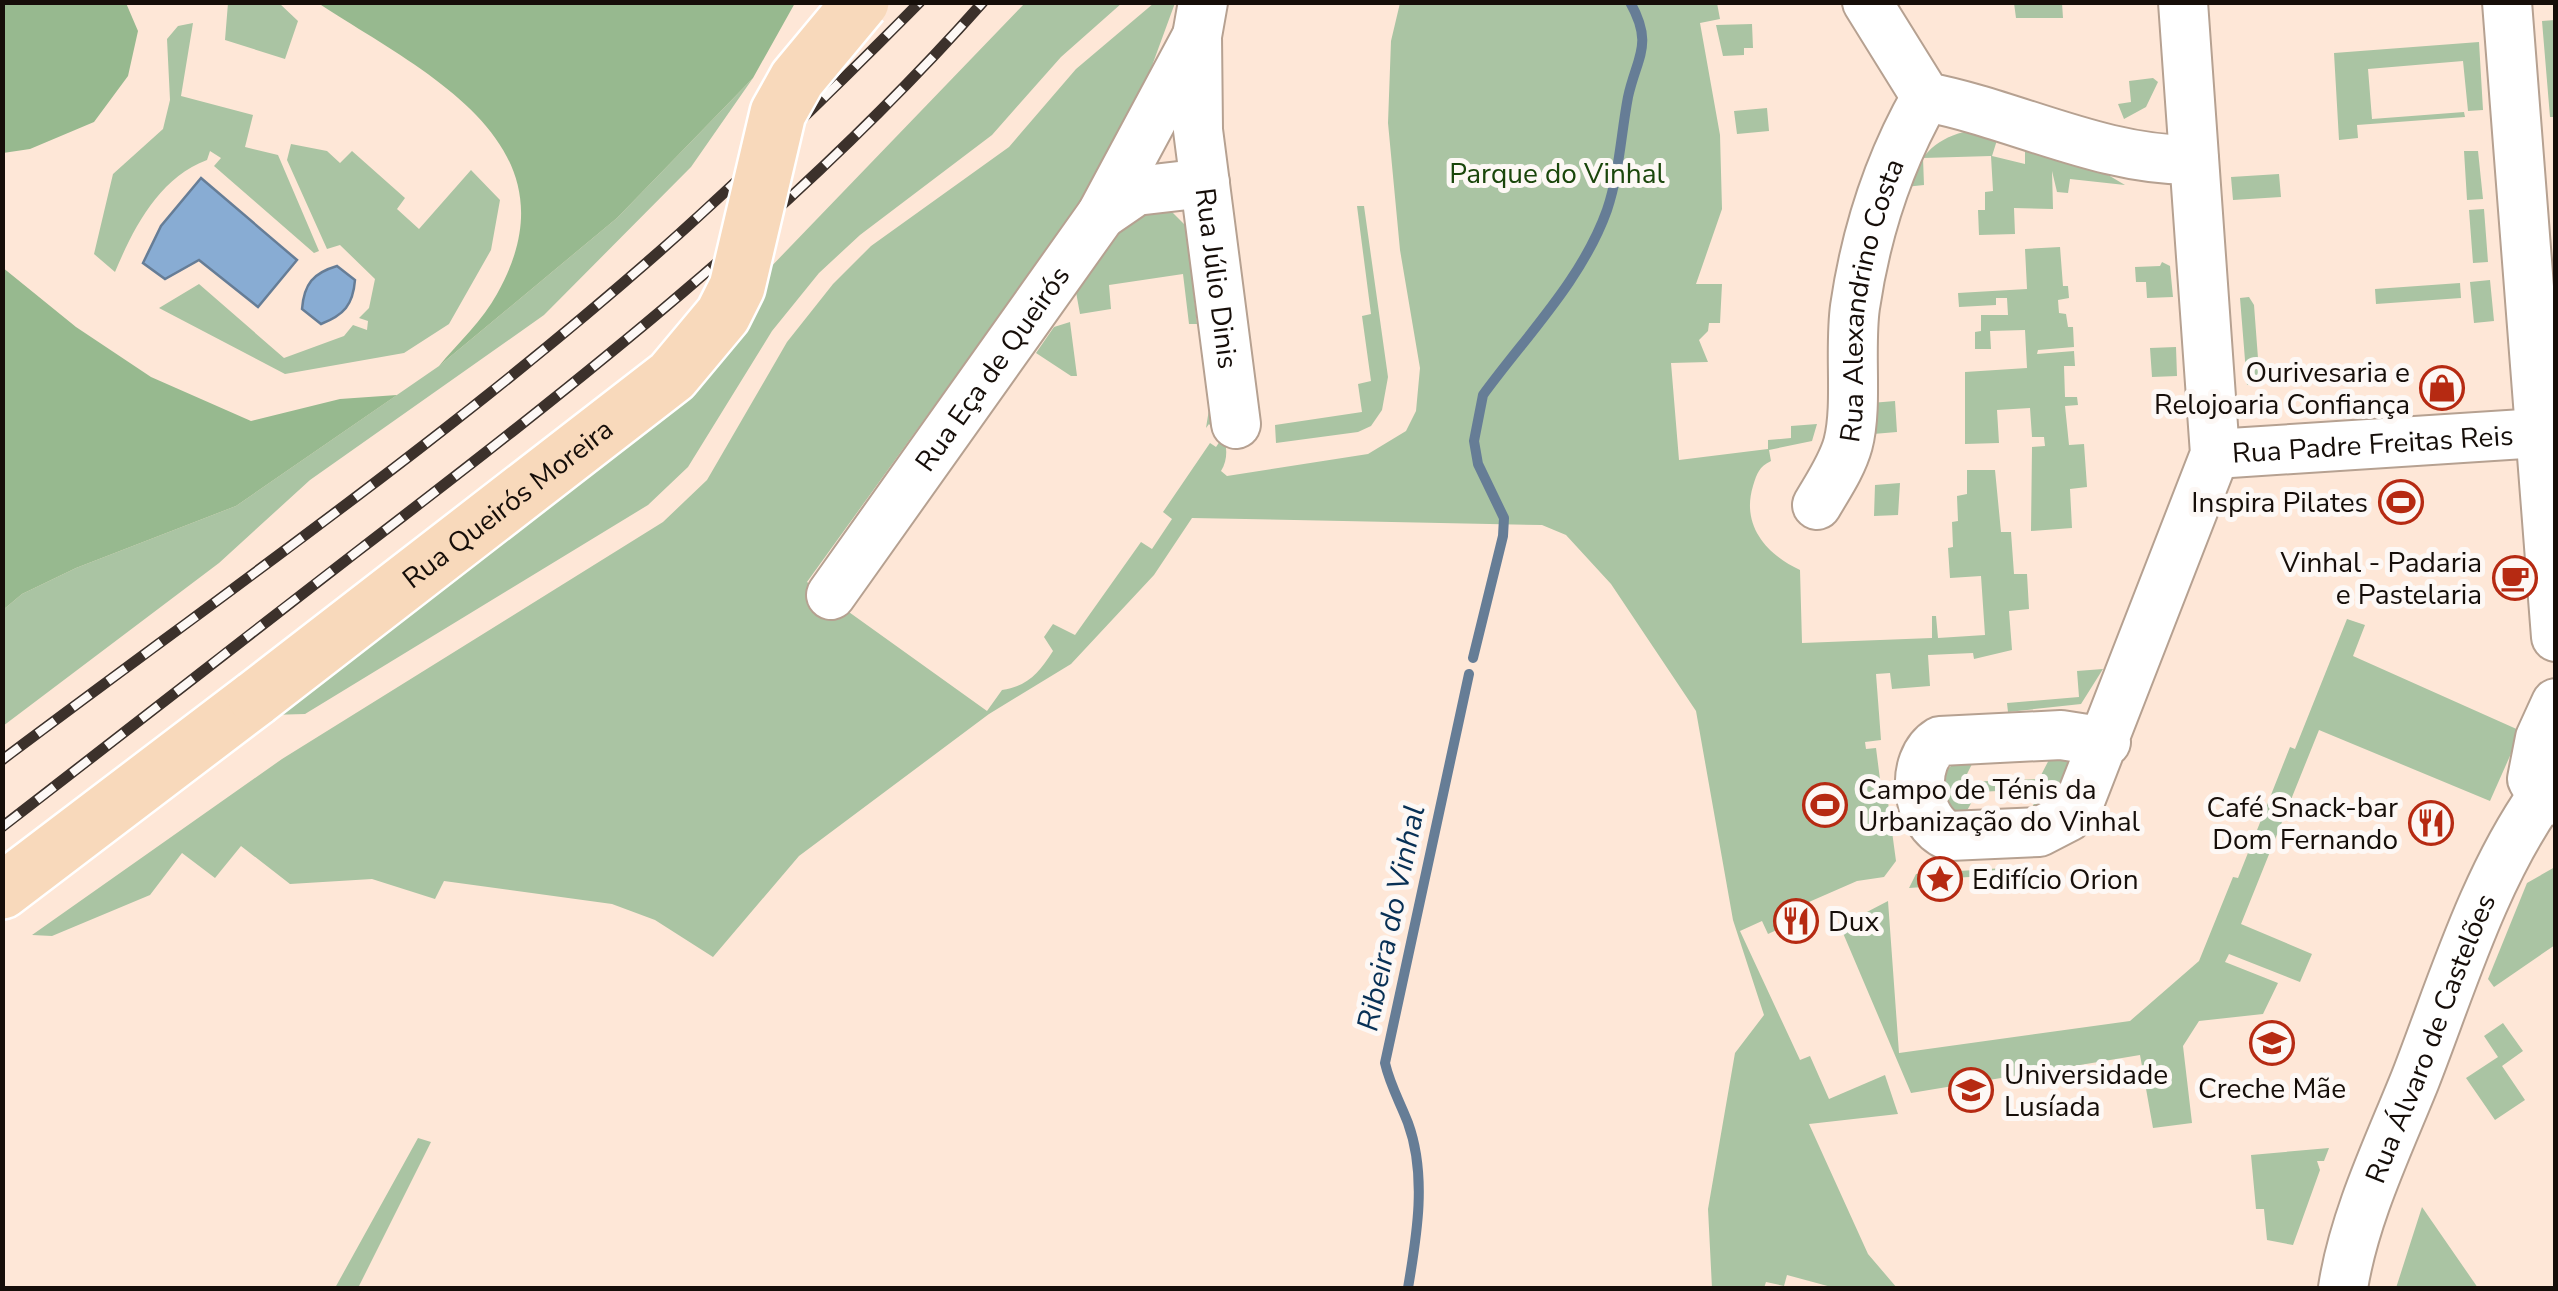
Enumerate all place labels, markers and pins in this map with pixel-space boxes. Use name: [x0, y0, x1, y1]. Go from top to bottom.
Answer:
place label: Ourivesaria e Relojoaria Confiança: [2154, 354, 2410, 424]
shop icon: Ourivesaria e Relojoaria Confiança: [2419, 365, 2465, 411]
sports icon: Inspira Pilates: [2378, 479, 2424, 525]
place label: Inspira Pilates: [2191, 484, 2368, 522]
place label: Vinhal - Padaria e Pastelaria: [2280, 544, 2482, 614]
cafe icon: Vinhal - Padaria e Pastelaria: [2492, 555, 2538, 601]
place label: Campo de Ténis da Urbanização do Vinhal: [1858, 771, 2141, 841]
sports icon: Campo de Ténis da Urbanização do Vinhal: [1802, 782, 1848, 828]
place label: Café Snack-bar Dom Fernando: [2207, 789, 2398, 859]
restaurant icon: Café Snack-bar Dom Fernando: [2408, 800, 2454, 846]
place icon: Edifício Orion: [1917, 856, 1963, 902]
place label: Edifício Orion: [1972, 861, 2139, 899]
restaurant icon: Dux: [1773, 898, 1819, 944]
place label: Dux: [1828, 903, 1879, 941]
school or university icon: Creche Mãe: [2249, 1020, 2295, 1066]
place label: Universidade Lusíada: [2004, 1056, 2168, 1126]
school or university icon: Universidade Lusíada: [1948, 1067, 1994, 1113]
place label: Creche Mãe: [2198, 1070, 2346, 1108]

